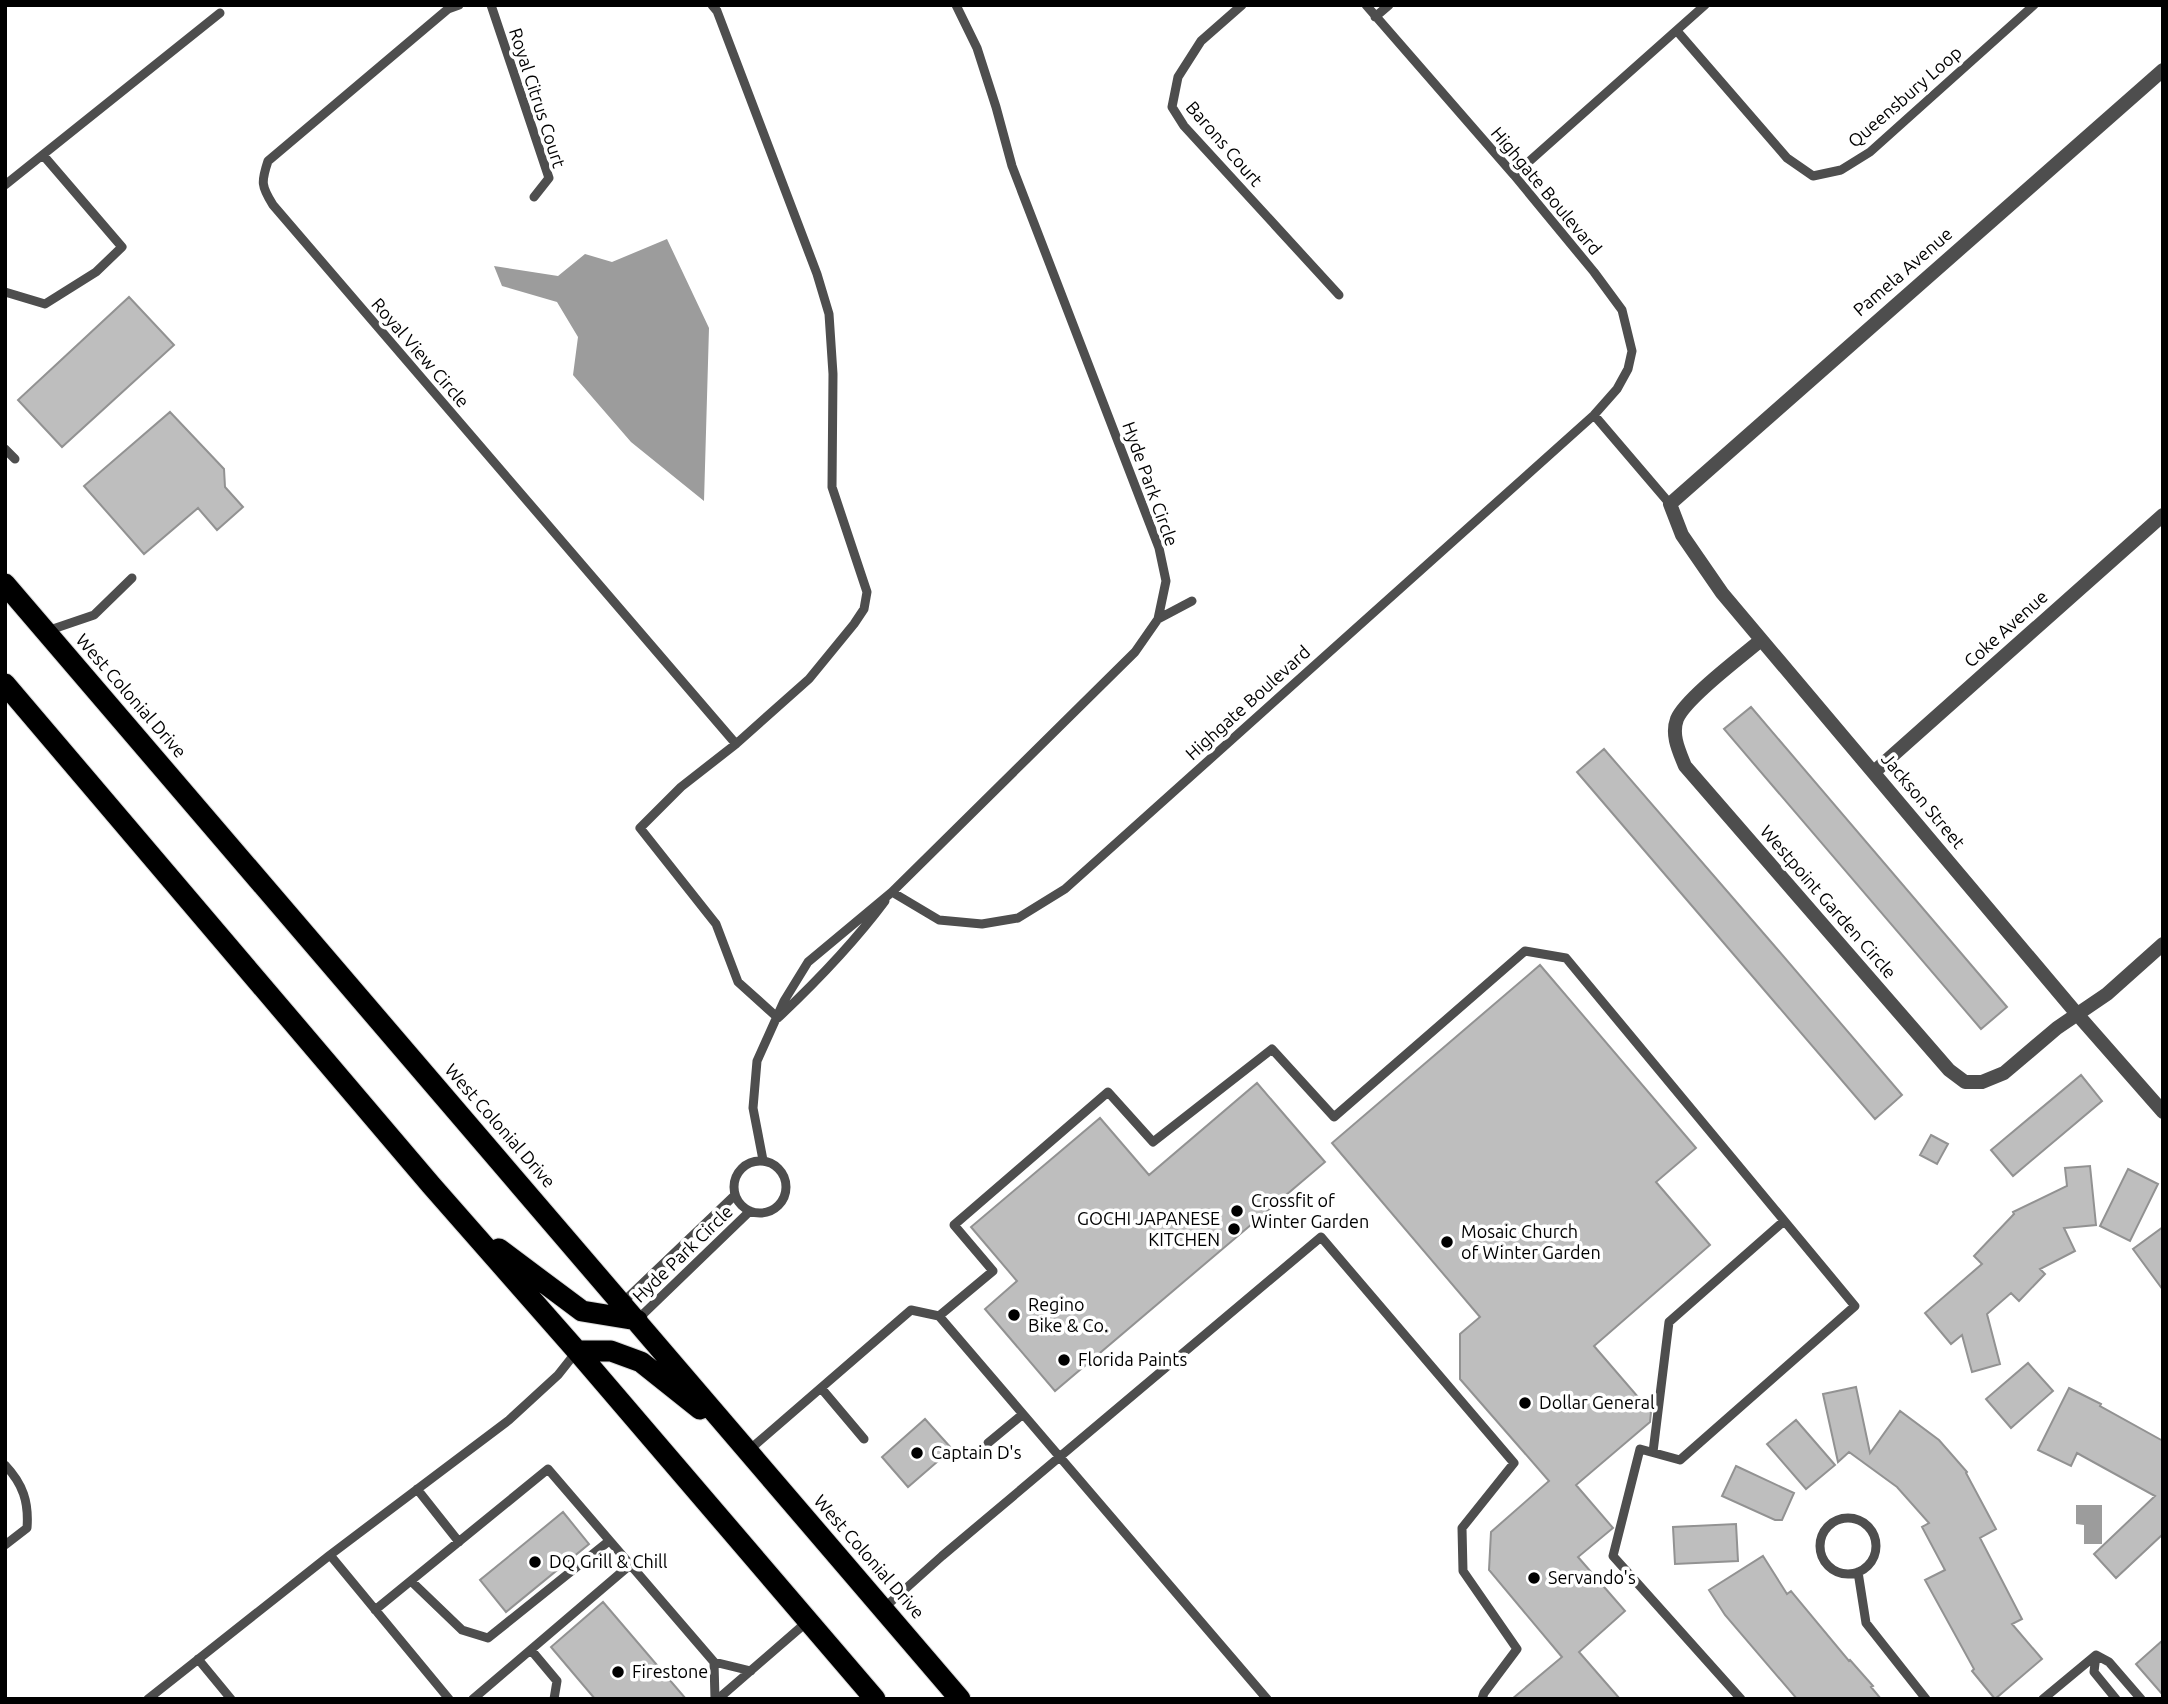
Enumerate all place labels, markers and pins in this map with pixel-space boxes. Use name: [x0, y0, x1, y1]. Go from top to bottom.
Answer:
place label: Crossfit of Winter Garden: [1251, 1190, 1369, 1231]
marker: Crossfit of Winter Garden: [1229, 1203, 1245, 1219]
place label: GOCHI JAPANESE KITCHEN: [1077, 1208, 1220, 1249]
marker: GOCHI JAPANESE KITCHEN: [1226, 1221, 1242, 1237]
place label: Mosaic Church of Winter Garden: [1461, 1221, 1601, 1262]
marker: Mosaic Church of Winter Garden: [1439, 1234, 1455, 1250]
place label: Regino Bike & Co.: [1028, 1294, 1108, 1335]
marker: Regino Bike & Co.: [1006, 1307, 1022, 1323]
place label: Florida Paints: [1078, 1349, 1187, 1369]
marker: Florida Paints: [1056, 1352, 1072, 1368]
place label: Dollar General: [1539, 1392, 1655, 1412]
marker: Dollar General: [1517, 1395, 1533, 1411]
place label: Captain D's: [931, 1442, 1022, 1462]
marker: Captain D's: [909, 1445, 925, 1461]
place label: DQ Grill & Chill: [549, 1551, 668, 1572]
marker: DQ Grill & Chill: [527, 1554, 543, 1570]
place label: Servando's: [1548, 1567, 1636, 1587]
marker: Servando's: [1526, 1570, 1542, 1586]
place label: Firestone: [632, 1661, 708, 1681]
marker: Firestone: [610, 1664, 626, 1680]

